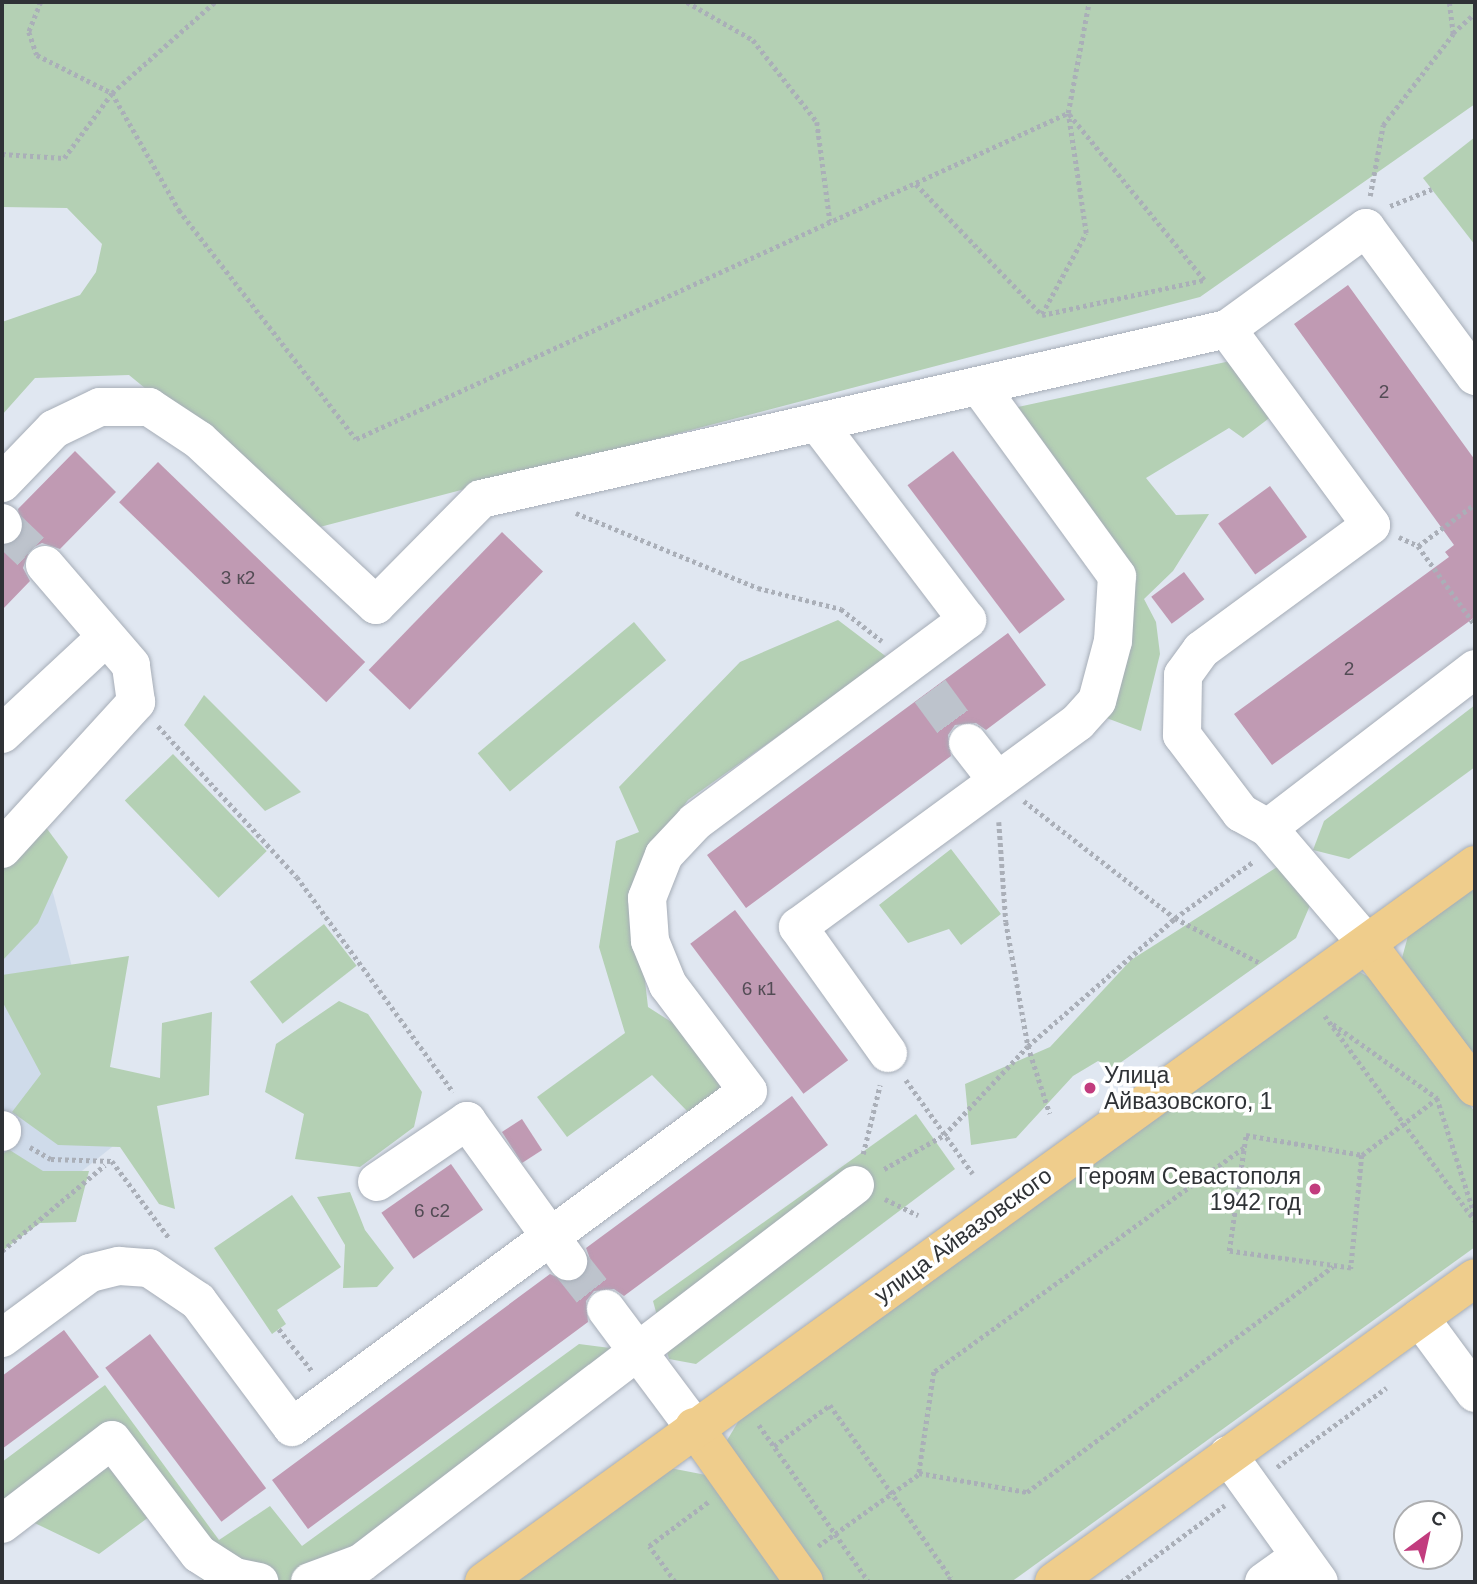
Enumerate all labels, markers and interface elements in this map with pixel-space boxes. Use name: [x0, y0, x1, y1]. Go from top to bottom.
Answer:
house number: 2: [1379, 381, 1389, 403]
house number: 3 к2: [221, 567, 255, 589]
house number: 2: [1344, 658, 1354, 680]
house number: 6 к1: [742, 978, 776, 1000]
place label: Улица Айвазовского, 1: [1104, 1061, 1273, 1115]
marker: Улица Айвазовского, 1: [1082, 1080, 1098, 1096]
street label: улица Айвазовского: [869, 1161, 1057, 1309]
place label: Героям Севастополя 1942 год: [1078, 1162, 1301, 1216]
marker: Героям Севастополя 1942 год: [1307, 1181, 1323, 1197]
house number: 6 с2: [414, 1200, 450, 1222]
north arrow: [1393, 1500, 1463, 1570]
text: С: [1427, 1506, 1450, 1531]

